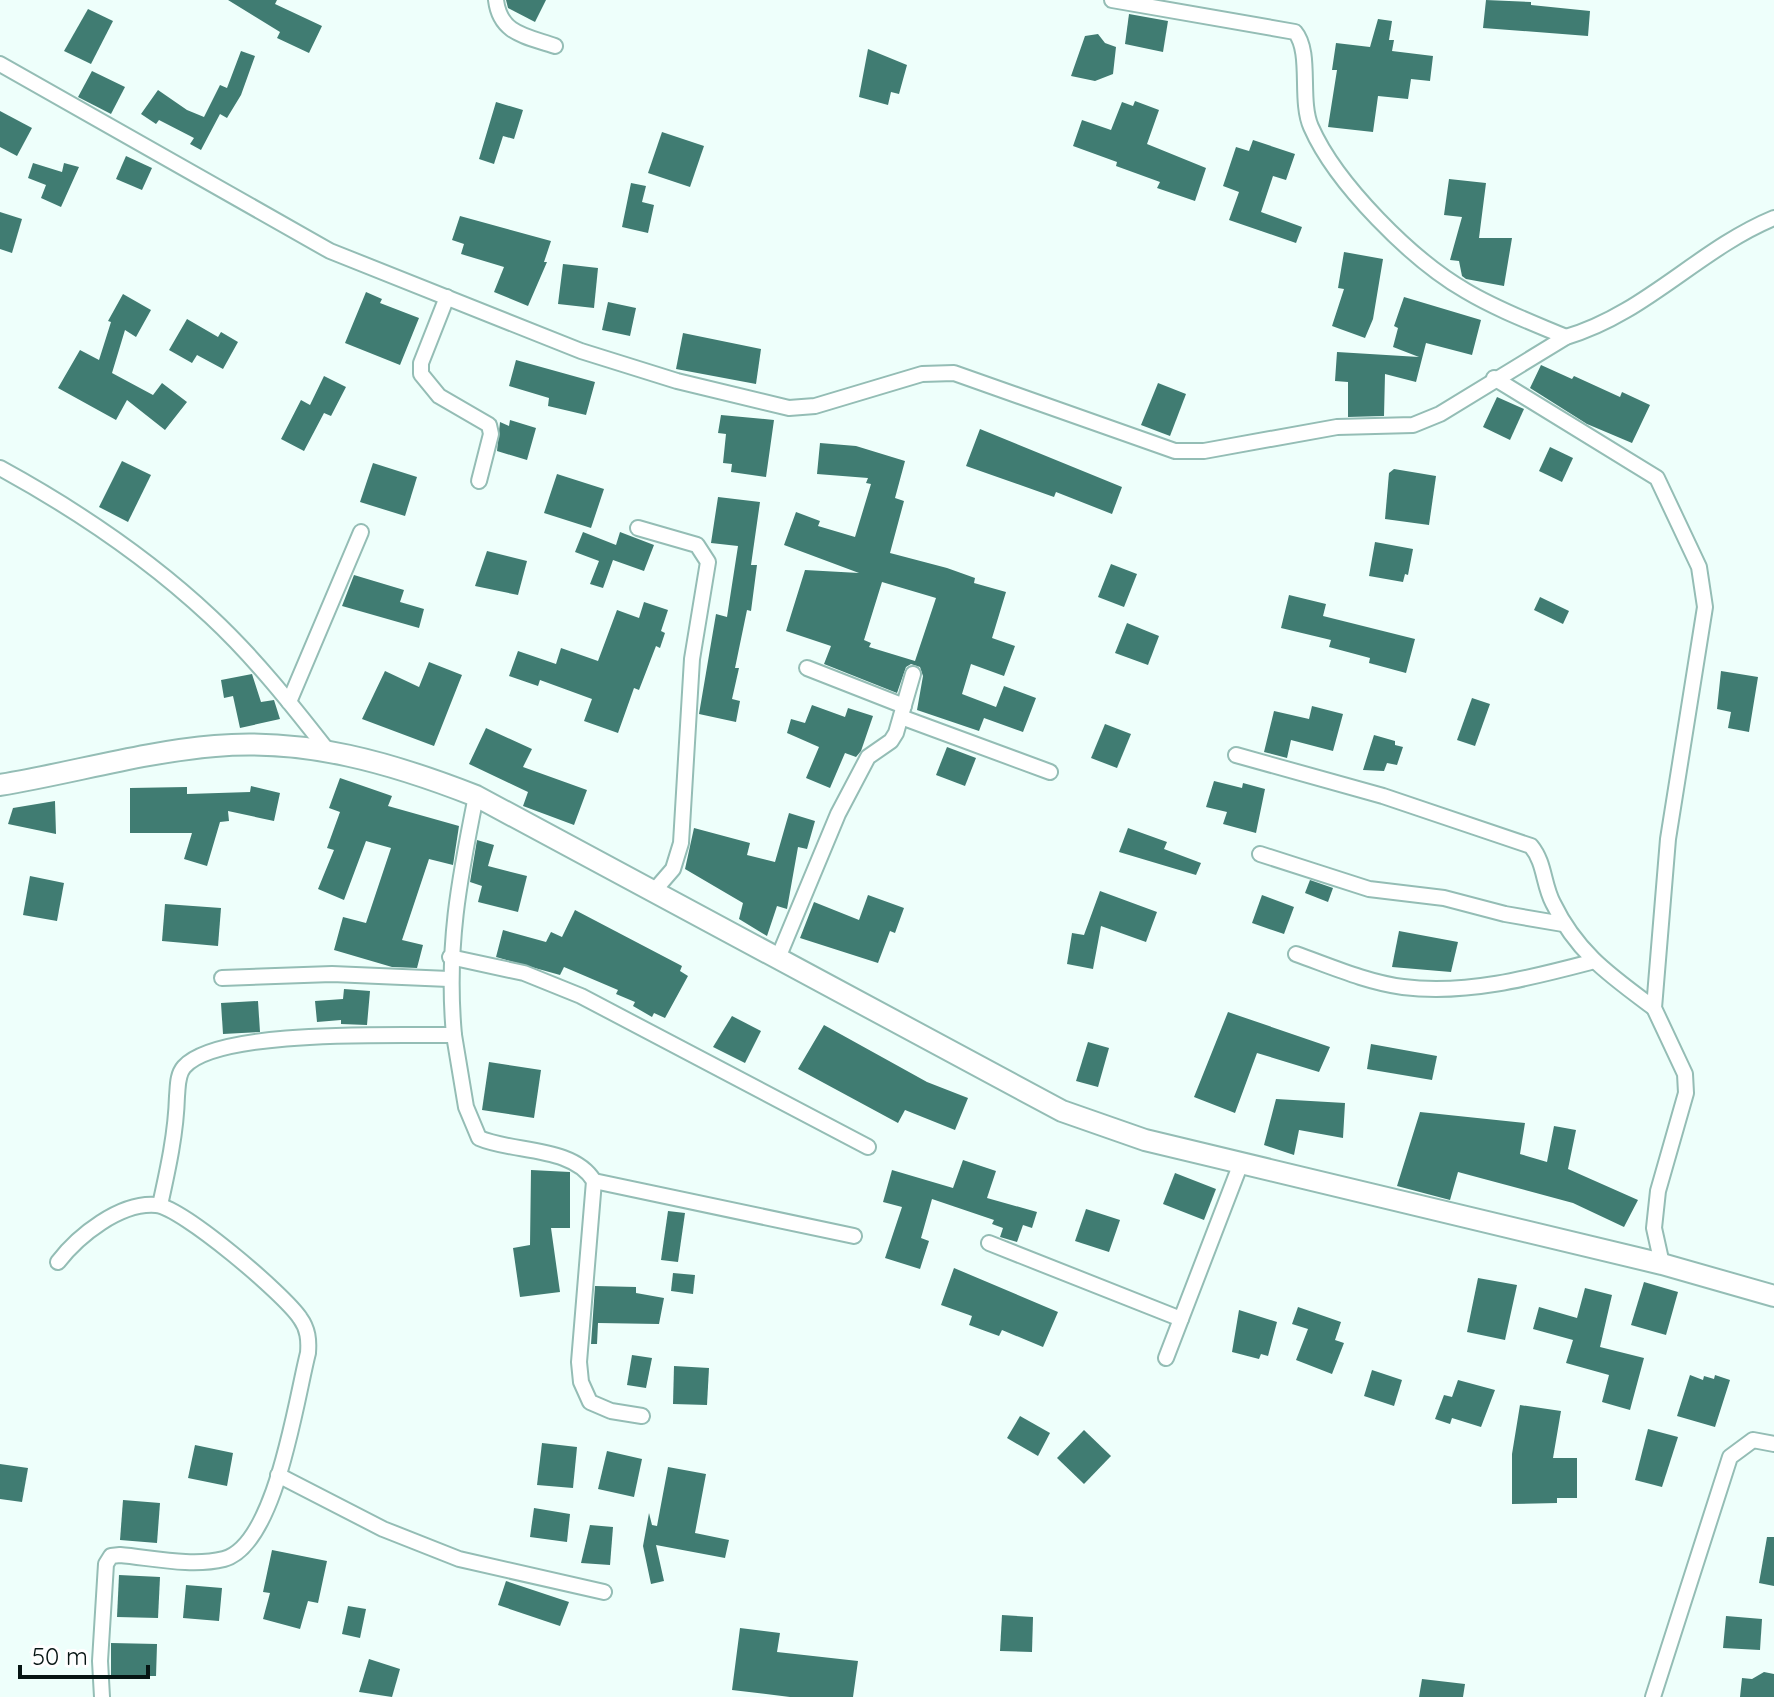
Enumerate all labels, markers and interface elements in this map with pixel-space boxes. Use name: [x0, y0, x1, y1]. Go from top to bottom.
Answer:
scale bar: [20, 1629, 148, 1679]
text: 50 m: [32, 1641, 88, 1671]

